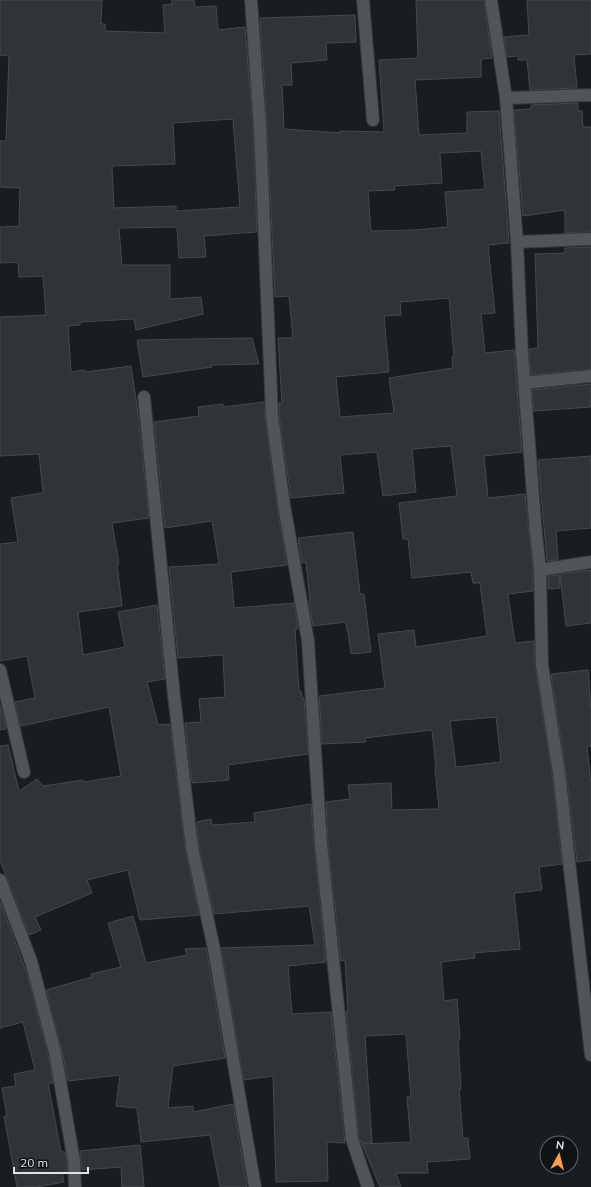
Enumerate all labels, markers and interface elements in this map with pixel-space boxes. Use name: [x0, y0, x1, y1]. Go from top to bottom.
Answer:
north arrow: [539, 1135, 579, 1175]
text: N: [555, 1138, 565, 1153]
scale bar: [14, 1149, 88, 1175]
text: 20 m: [20, 1155, 48, 1170]

